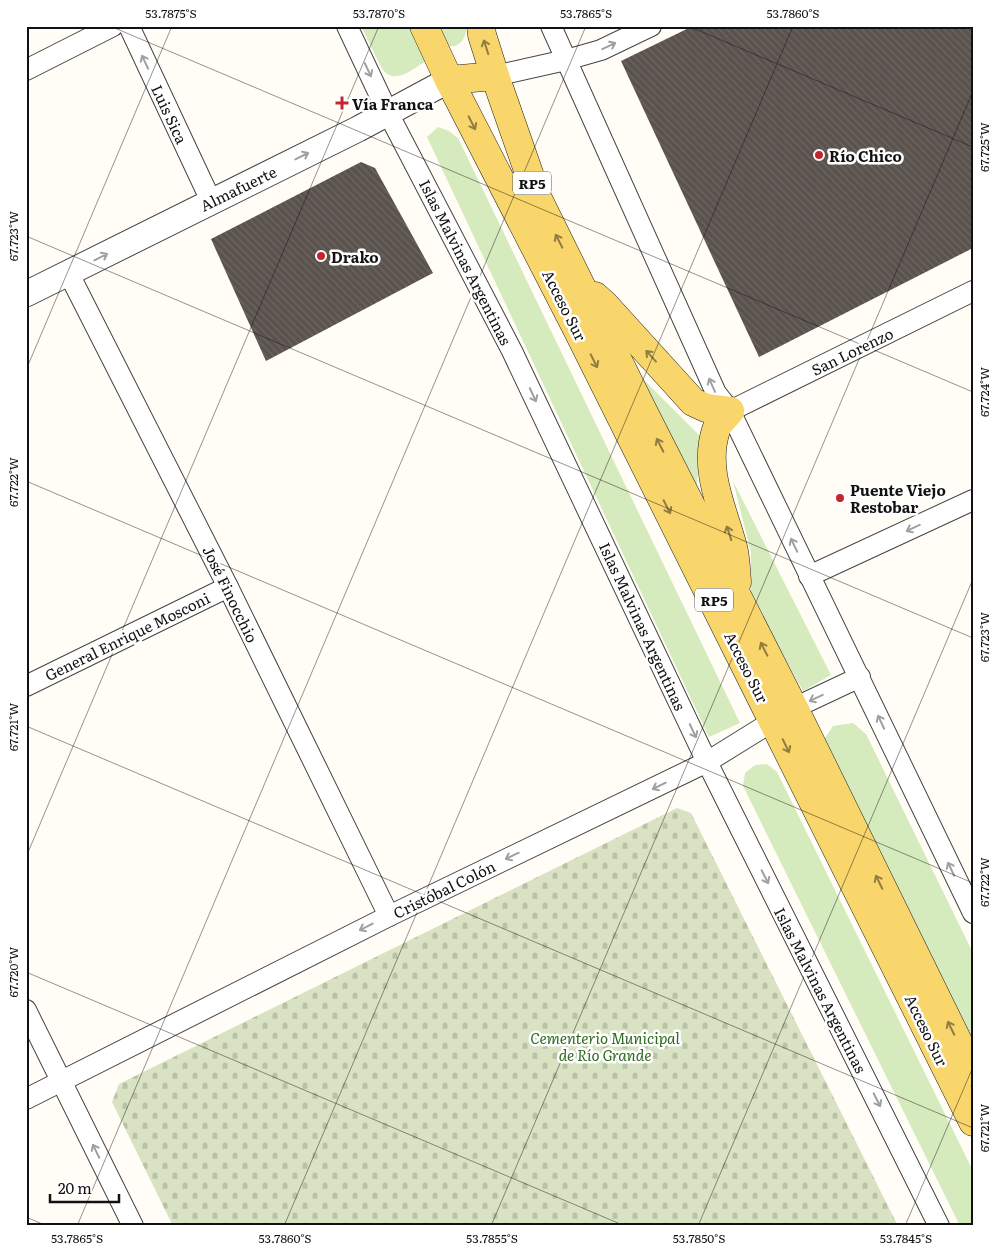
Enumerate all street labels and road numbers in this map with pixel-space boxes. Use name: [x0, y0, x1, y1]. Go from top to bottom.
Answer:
street label: Luis Sica: [146, 81, 194, 148]
street label: Almafuerte: [196, 160, 280, 216]
road number: RP5: [513, 172, 551, 194]
street label: Islas Malvinas Argentinas: [414, 175, 518, 349]
street label: Acceso Sur: [537, 265, 593, 345]
street label: San Lorenzo: [807, 321, 897, 381]
street label: Islas Malvinas Argentinas: [594, 538, 692, 714]
street label: José Finocchio: [198, 542, 264, 646]
street label: General Enrique Mosconi: [41, 586, 213, 686]
road number: RP5: [695, 588, 733, 612]
street label: Acceso Sur: [719, 627, 775, 707]
street label: Cristóbal Colón: [389, 854, 499, 924]
street label: Islas Malvinas Argentinas: [769, 903, 873, 1077]
street label: Acceso Sur: [900, 990, 954, 1070]

